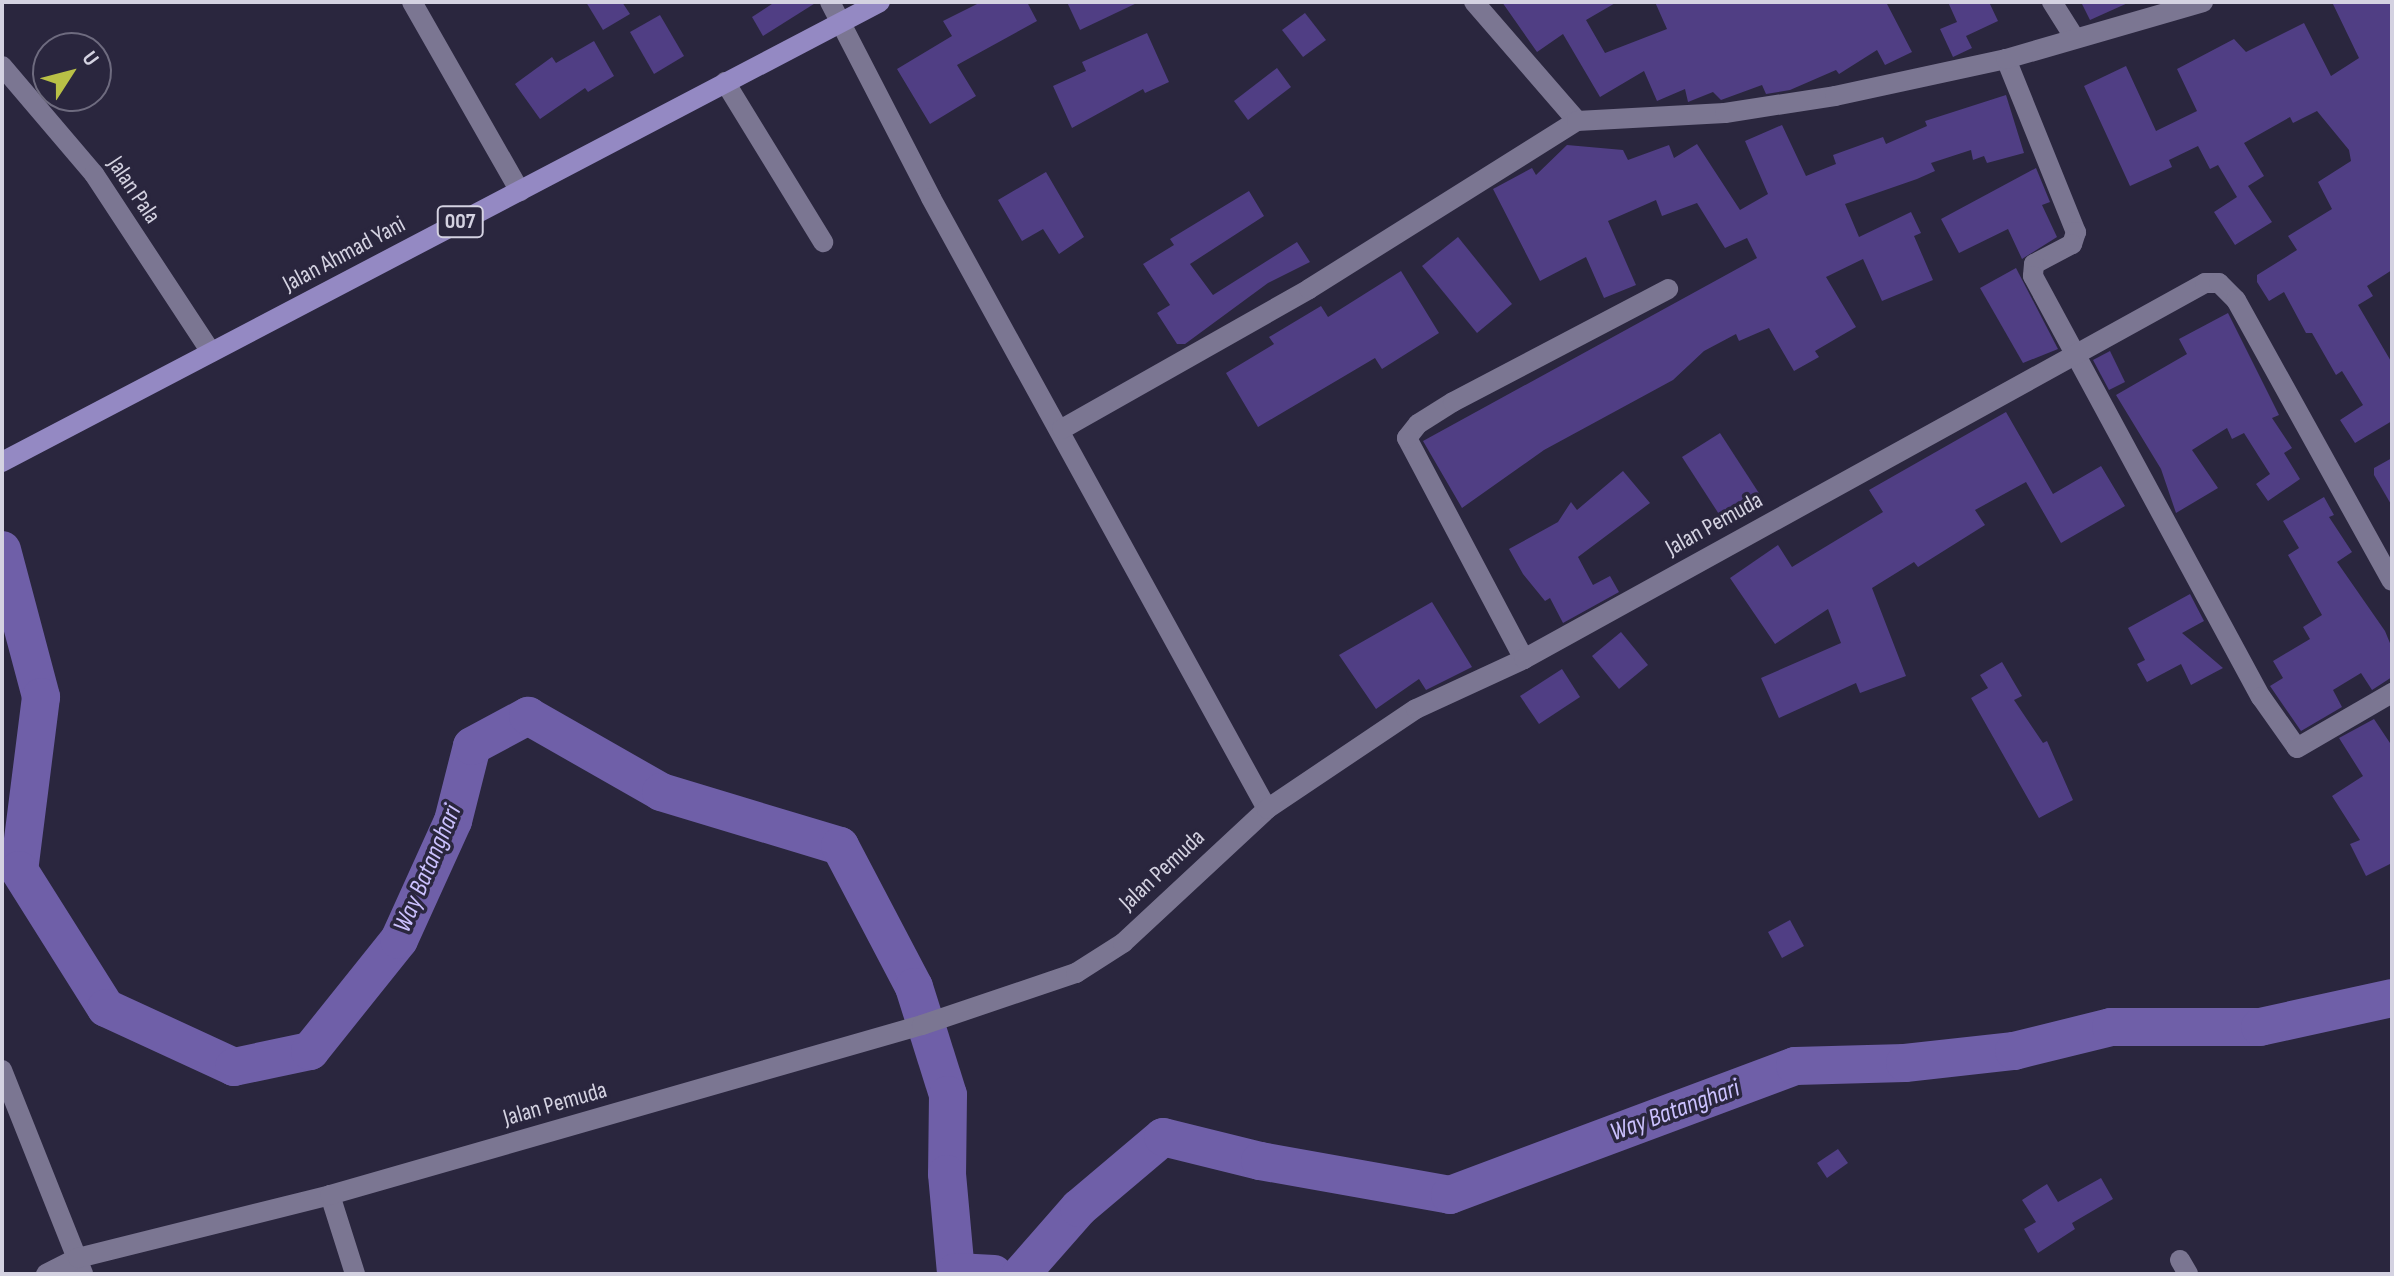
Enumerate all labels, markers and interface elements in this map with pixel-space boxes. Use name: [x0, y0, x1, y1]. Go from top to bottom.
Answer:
north arrow: [32, 32, 112, 112]
text: U: [76, 46, 104, 71]
street label: Jalan Pala: [101, 151, 167, 229]
road number: 007: [436, 204, 484, 240]
street label: Jalan Ahmad Yani: [278, 210, 410, 298]
street label: Jalan Pemuda: [1660, 486, 1768, 562]
water label: Way Batanghari: [387, 801, 469, 937]
street label: Jalan Pemuda: [1113, 823, 1211, 917]
water label: Way Batanghari: [1606, 1073, 1744, 1149]
street label: Jalan Pemuda: [500, 1075, 610, 1133]

